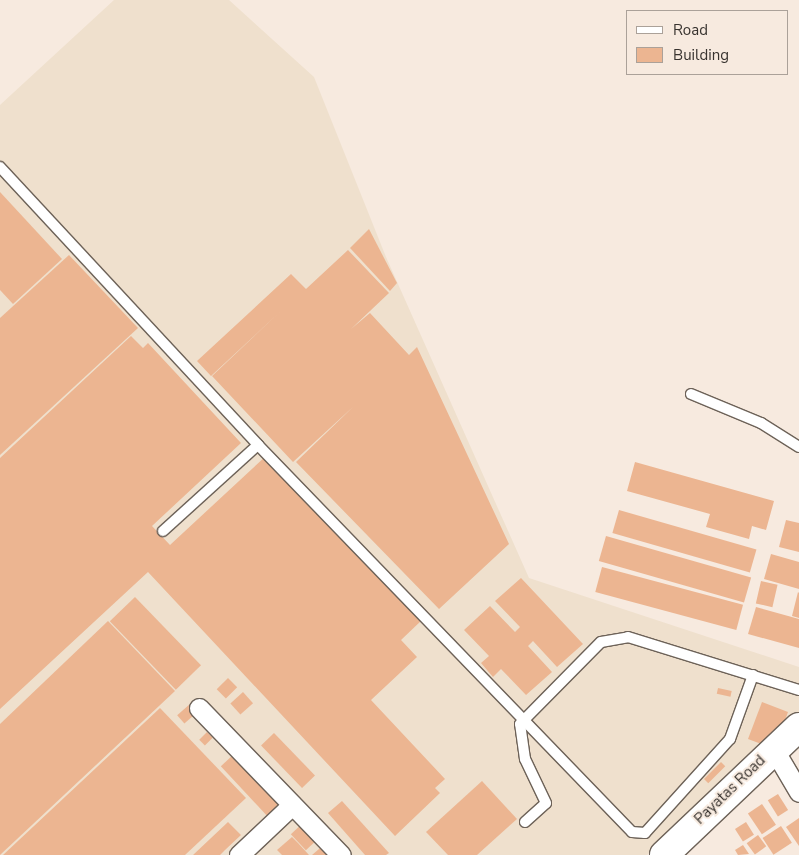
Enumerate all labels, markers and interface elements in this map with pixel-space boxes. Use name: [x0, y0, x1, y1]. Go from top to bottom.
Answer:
legend: [626, 10, 789, 75]
text: Road: [673, 20, 708, 40]
text: Building: [673, 45, 729, 65]
street label: Payatas Road: [691, 752, 769, 828]

